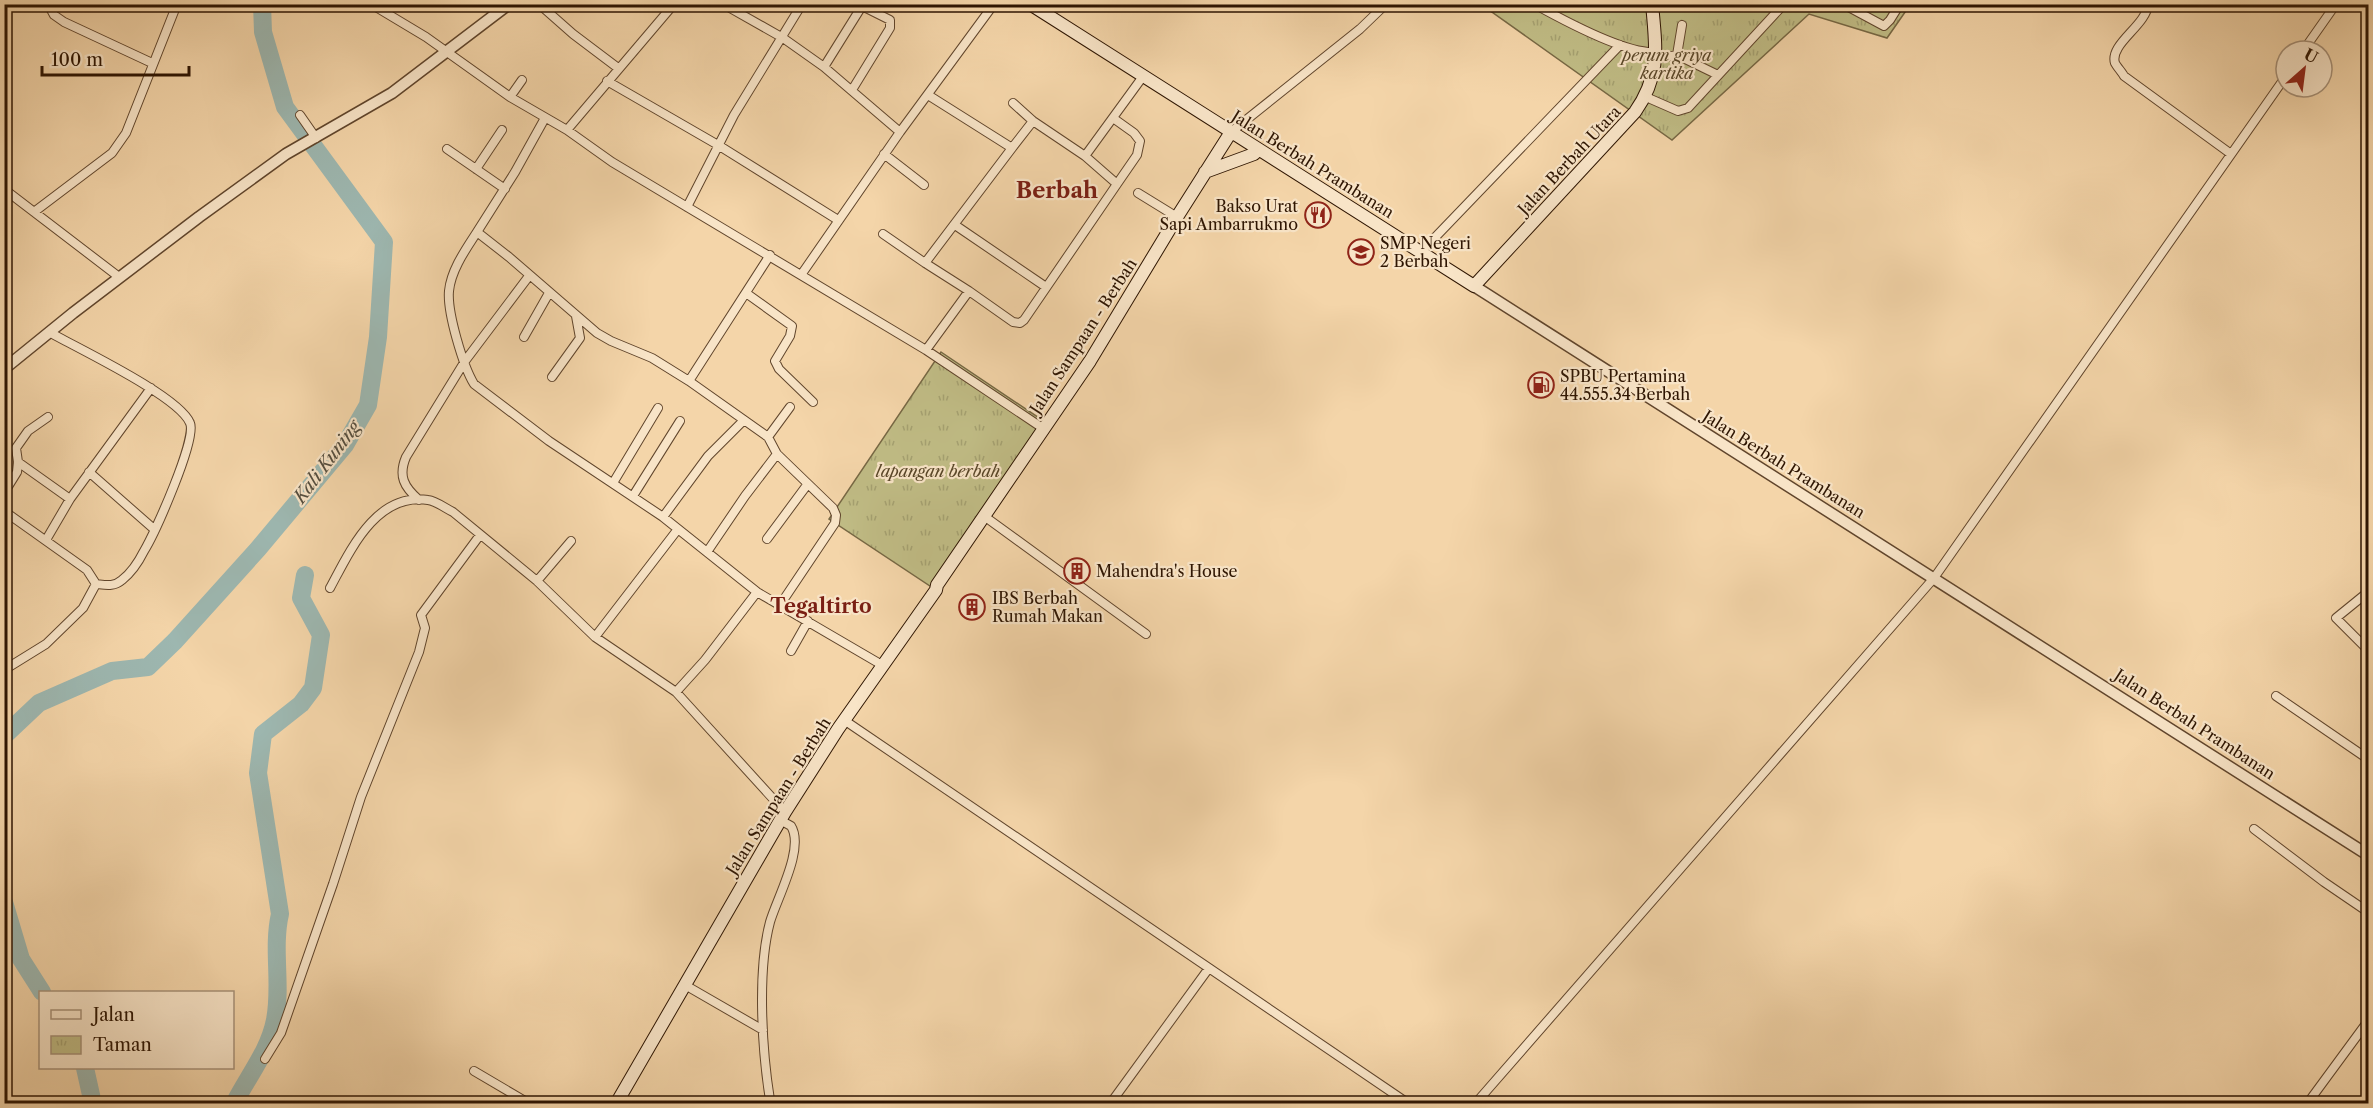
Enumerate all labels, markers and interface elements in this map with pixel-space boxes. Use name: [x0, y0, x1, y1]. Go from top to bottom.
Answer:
scale bar: [42, 39, 189, 77]
north arrow: [2274, 39, 2334, 99]
text: U: [2301, 44, 2321, 68]
park label: perum griya kartika: [1618, 45, 1712, 83]
text: 100 m: [51, 49, 103, 71]
street label: Jalan Berbah Utara: [1511, 101, 1625, 221]
street label: Jalan Berbah Prambanan: [1226, 104, 1398, 222]
district label: Berbah: [1016, 177, 1098, 204]
place label: Bakso Urat Sapi Ambarrukmo: [1160, 196, 1298, 234]
restaurant icon: Bakso Urat Sapi Ambarrukmo: [1303, 200, 1333, 230]
place label: SMP Negeri 2 Berbah: [1380, 233, 1471, 271]
school or university icon: SMP Negeri 2 Berbah: [1346, 237, 1376, 267]
street label: Jalan Sampaan - Berbah: [1023, 254, 1141, 420]
place label: SPBU Pertamina 44.555.34 Berbah: [1560, 366, 1690, 404]
fuel station icon: SPBU Pertamina 44.555.34 Berbah: [1526, 370, 1556, 400]
street label: Jalan Berbah Prambanan: [1697, 404, 1869, 522]
water label: Kali Kuning: [288, 415, 366, 509]
park label: lapangan berbah: [876, 461, 1000, 481]
building icon: Mahendra's House: [1062, 556, 1092, 586]
place label: Mahendra's House: [1096, 561, 1238, 581]
place label: IBS Berbah Rumah Makan: [992, 588, 1103, 626]
building icon: IBS Berbah Rumah Makan: [957, 592, 987, 622]
district label: Tegaltirto: [770, 594, 872, 618]
street label: Jalan Berbah Prambanan: [2108, 663, 2279, 784]
street label: Jalan Sampaan - Berbah: [720, 714, 835, 881]
legend: [39, 991, 234, 1069]
text: Jalan: [90, 1004, 135, 1026]
text: Taman: [93, 1034, 152, 1056]

